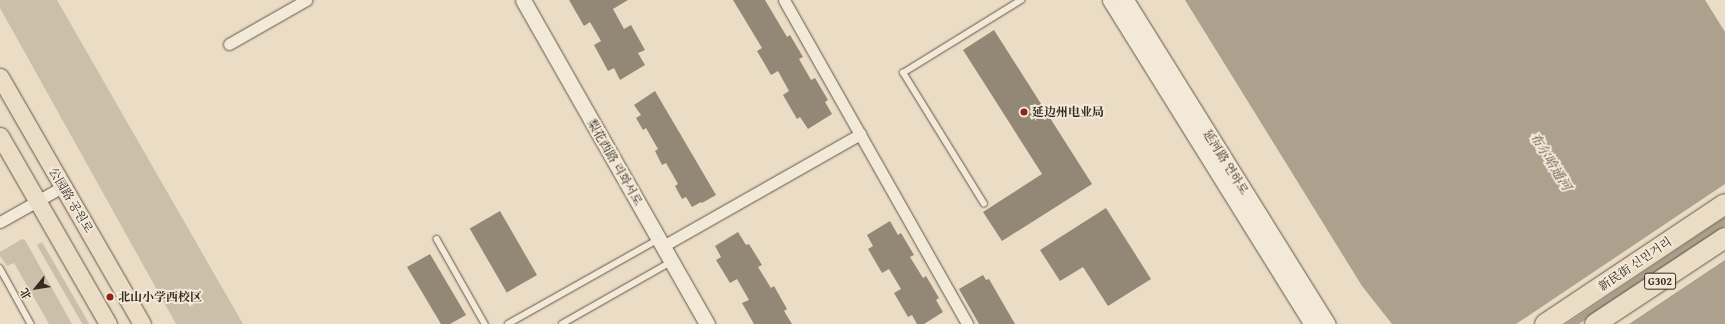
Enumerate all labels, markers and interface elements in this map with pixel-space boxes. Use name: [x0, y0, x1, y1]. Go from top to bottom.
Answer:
place label: 延边州电业局: [1032, 105, 1104, 119]
marker: 延边州电业局: [1019, 107, 1029, 117]
street label: 梨花西路 리화서로: [585, 116, 645, 208]
street label: 延河路 연하로: [1200, 127, 1252, 197]
water label: 布尔哈通河: [1526, 130, 1574, 194]
street label: 公园路 공원로: [46, 165, 96, 235]
street label: 新民街 신민거리: [1596, 234, 1674, 294]
north arrow: [16, 268, 56, 308]
road number: G302: [1644, 272, 1676, 290]
text: 北: [16, 285, 35, 303]
place label: 北山小学西校区: [118, 290, 202, 304]
marker: 北山小学西校区: [105, 292, 115, 302]

